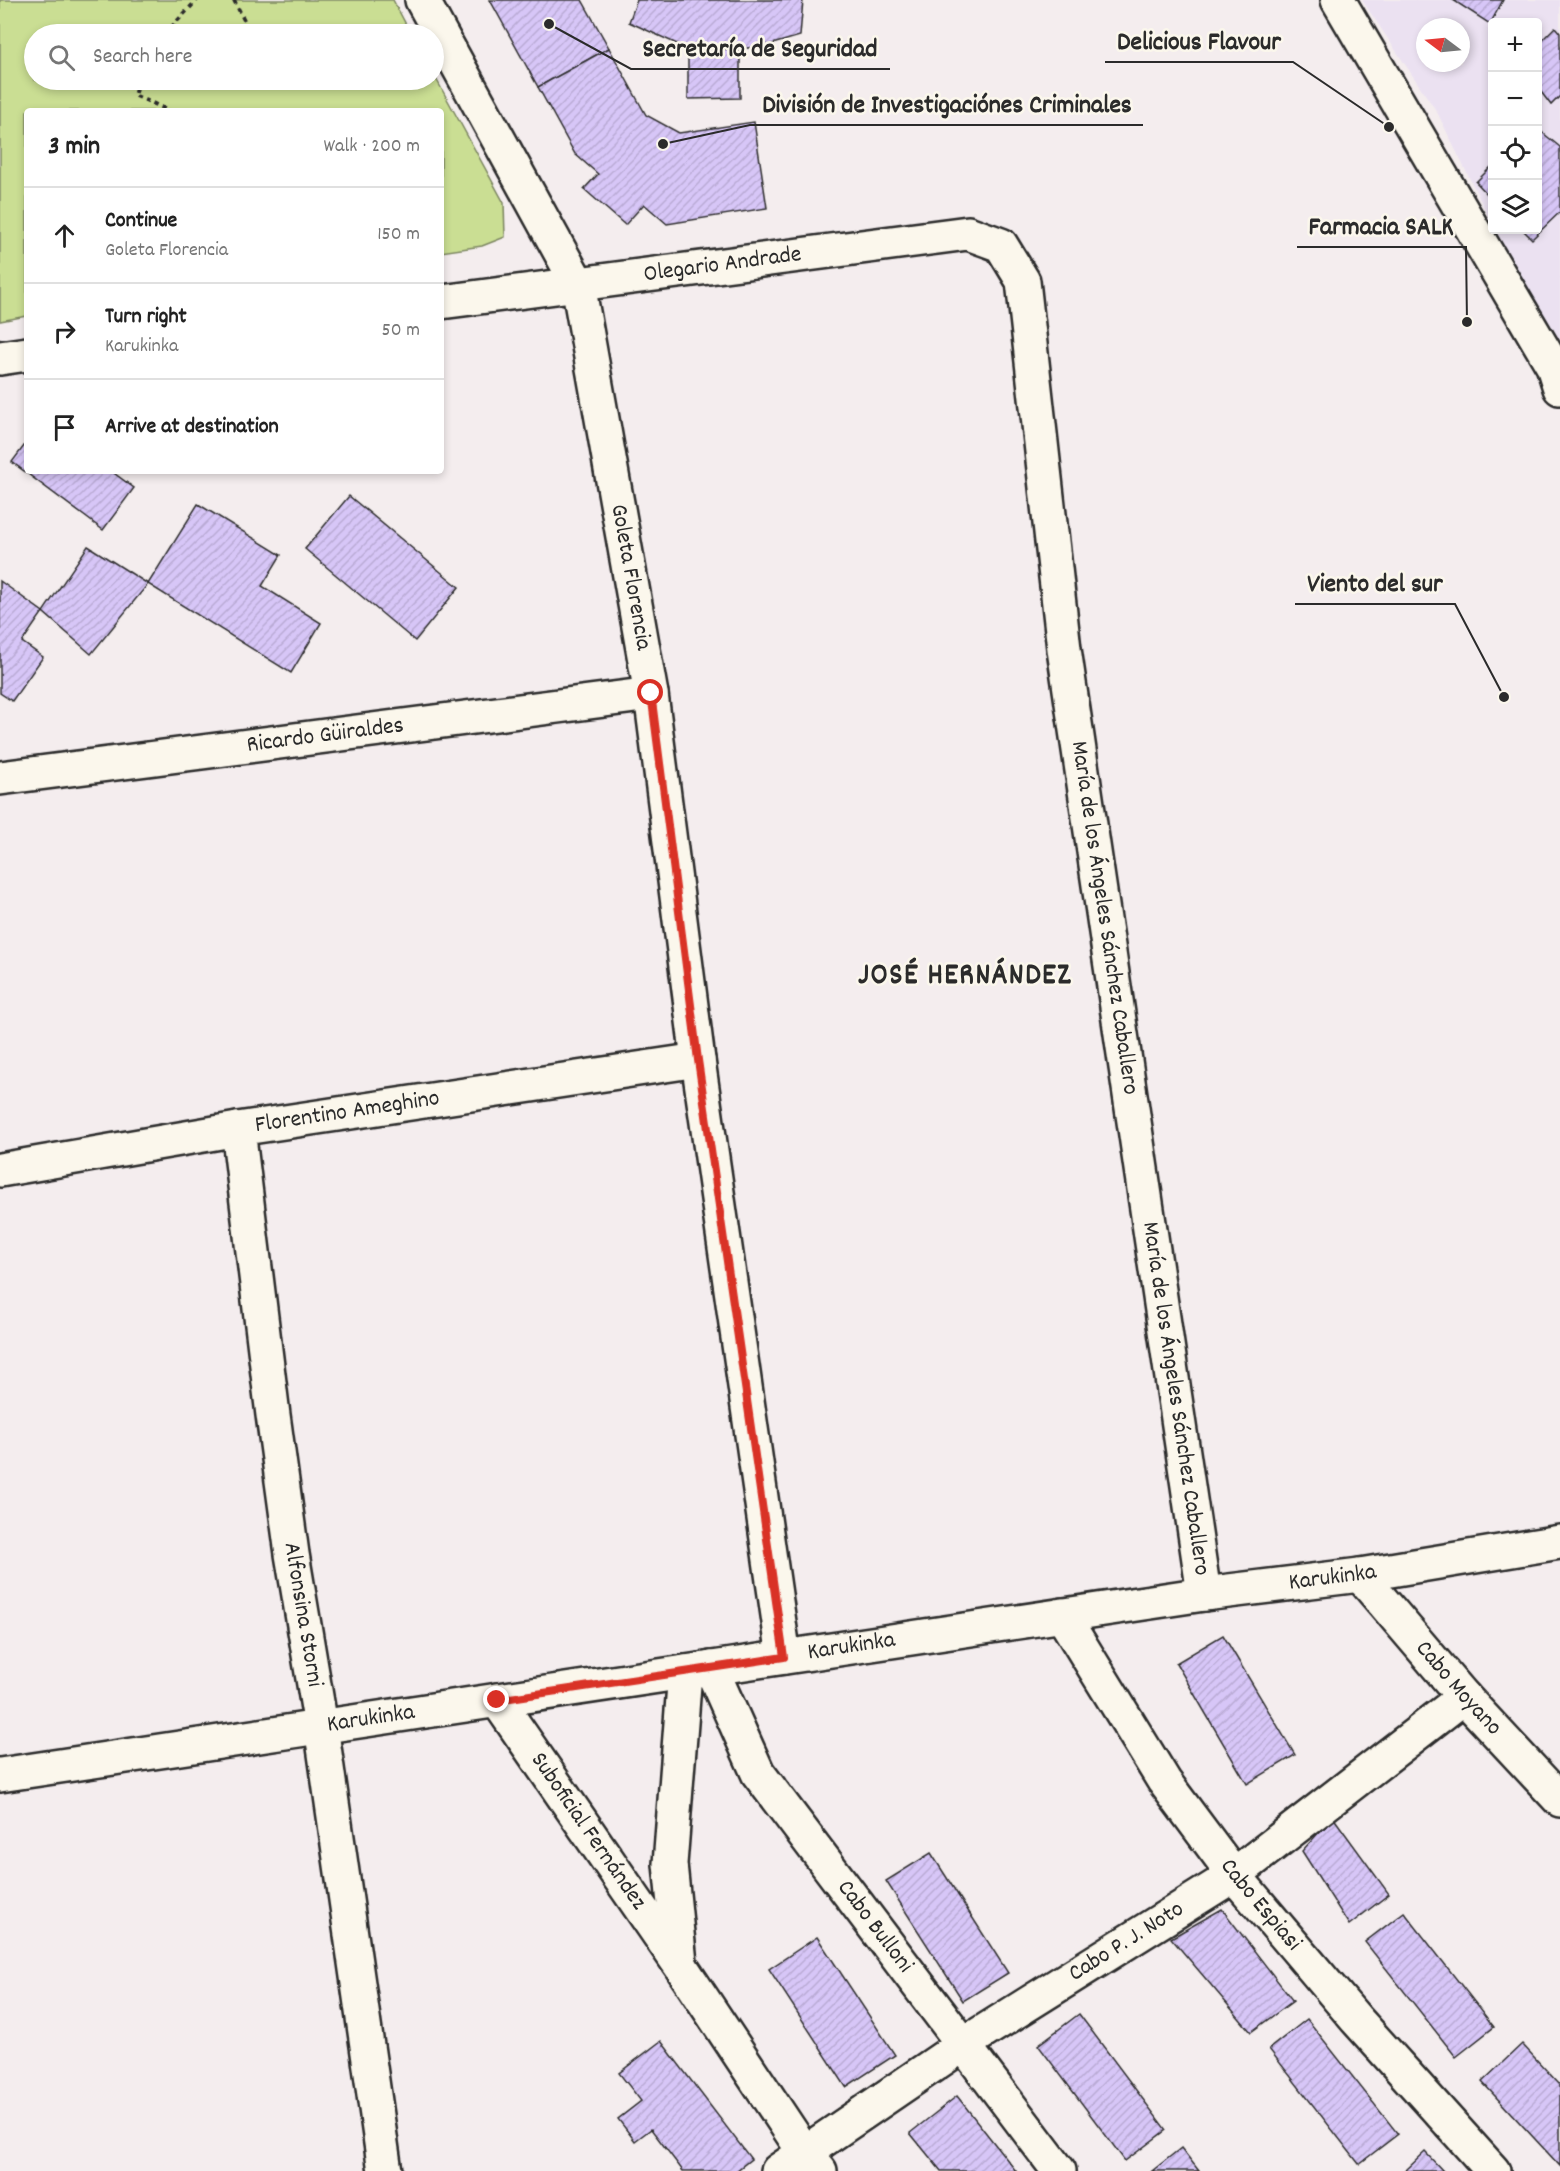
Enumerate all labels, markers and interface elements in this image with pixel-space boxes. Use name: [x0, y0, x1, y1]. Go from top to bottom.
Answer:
callout: Delicious Flavour: [1105, 18, 1293, 62]
north arrow: [1416, 18, 1470, 72]
map controls: [1488, 18, 1542, 234]
button: +: [1488, 18, 1542, 72]
search box: [24, 24, 444, 90]
callout: Secretaría de Seguridad: [631, 25, 890, 69]
text: Delicious Flavour: [1117, 25, 1281, 62]
text: Secretaría de Seguridad: [643, 32, 877, 69]
icon: search: [45, 41, 78, 74]
text: Search here: [93, 42, 192, 73]
button: −: [1488, 72, 1542, 126]
callout: División de Investigaciónes Criminales: [750, 81, 1143, 125]
text: División de Investigaciónes Criminales: [762, 88, 1132, 125]
button: locate: [1488, 126, 1542, 180]
text: 3 min: [48, 129, 100, 166]
text: Walk · 200 m: [324, 133, 420, 161]
button: layers: [1488, 180, 1542, 234]
callout: Farmacia SALK: [1297, 203, 1466, 247]
text: Continue: [105, 206, 177, 237]
text: Farmacia SALK: [1308, 210, 1454, 247]
icon: ahead: [48, 219, 81, 252]
text: 150 m: [377, 221, 420, 249]
text: Goleta Florencia: [105, 237, 228, 265]
street label: Olegario Andrade: [642, 238, 804, 292]
text: Turn right: [105, 302, 187, 333]
icon: right: [48, 315, 81, 348]
text: 50 m: [382, 317, 420, 345]
text: Karukinka: [105, 333, 178, 361]
icon: arrive: [48, 411, 81, 444]
text: Arrive at destination: [105, 412, 279, 443]
street label: Goleta Florencia: [601, 502, 660, 654]
callout: Viento del sur: [1295, 560, 1455, 604]
text: Viento del sur: [1307, 567, 1443, 604]
route start: [637, 679, 663, 705]
street label: Ricardo Güiraldes: [245, 709, 406, 763]
street label: María de los Ángeles Sánchez Caballero: [1061, 739, 1147, 1097]
district label: JOSÉ HERNÁNDEZ: [858, 956, 1072, 999]
street label: Florentino Ameghino: [253, 1082, 442, 1143]
street label: María de los Ángeles Sánchez Caballero: [1132, 1220, 1218, 1578]
street label: Alfonsina Storni: [274, 1540, 331, 1690]
street label: Karukinka: [1287, 1555, 1380, 1601]
street label: Karukinka: [805, 1624, 898, 1670]
street label: Cabo Moyano: [1406, 1634, 1509, 1744]
route end: [483, 1686, 509, 1712]
street label: Karukinka: [325, 1696, 418, 1743]
street label: Suboficial Fernández: [521, 1746, 654, 1917]
street label: Cabo Espiasi: [1211, 1852, 1309, 1959]
street label: Cabo Bulloni: [828, 1873, 921, 1981]
street label: Cabo P. J. Noto: [1062, 1893, 1191, 1991]

